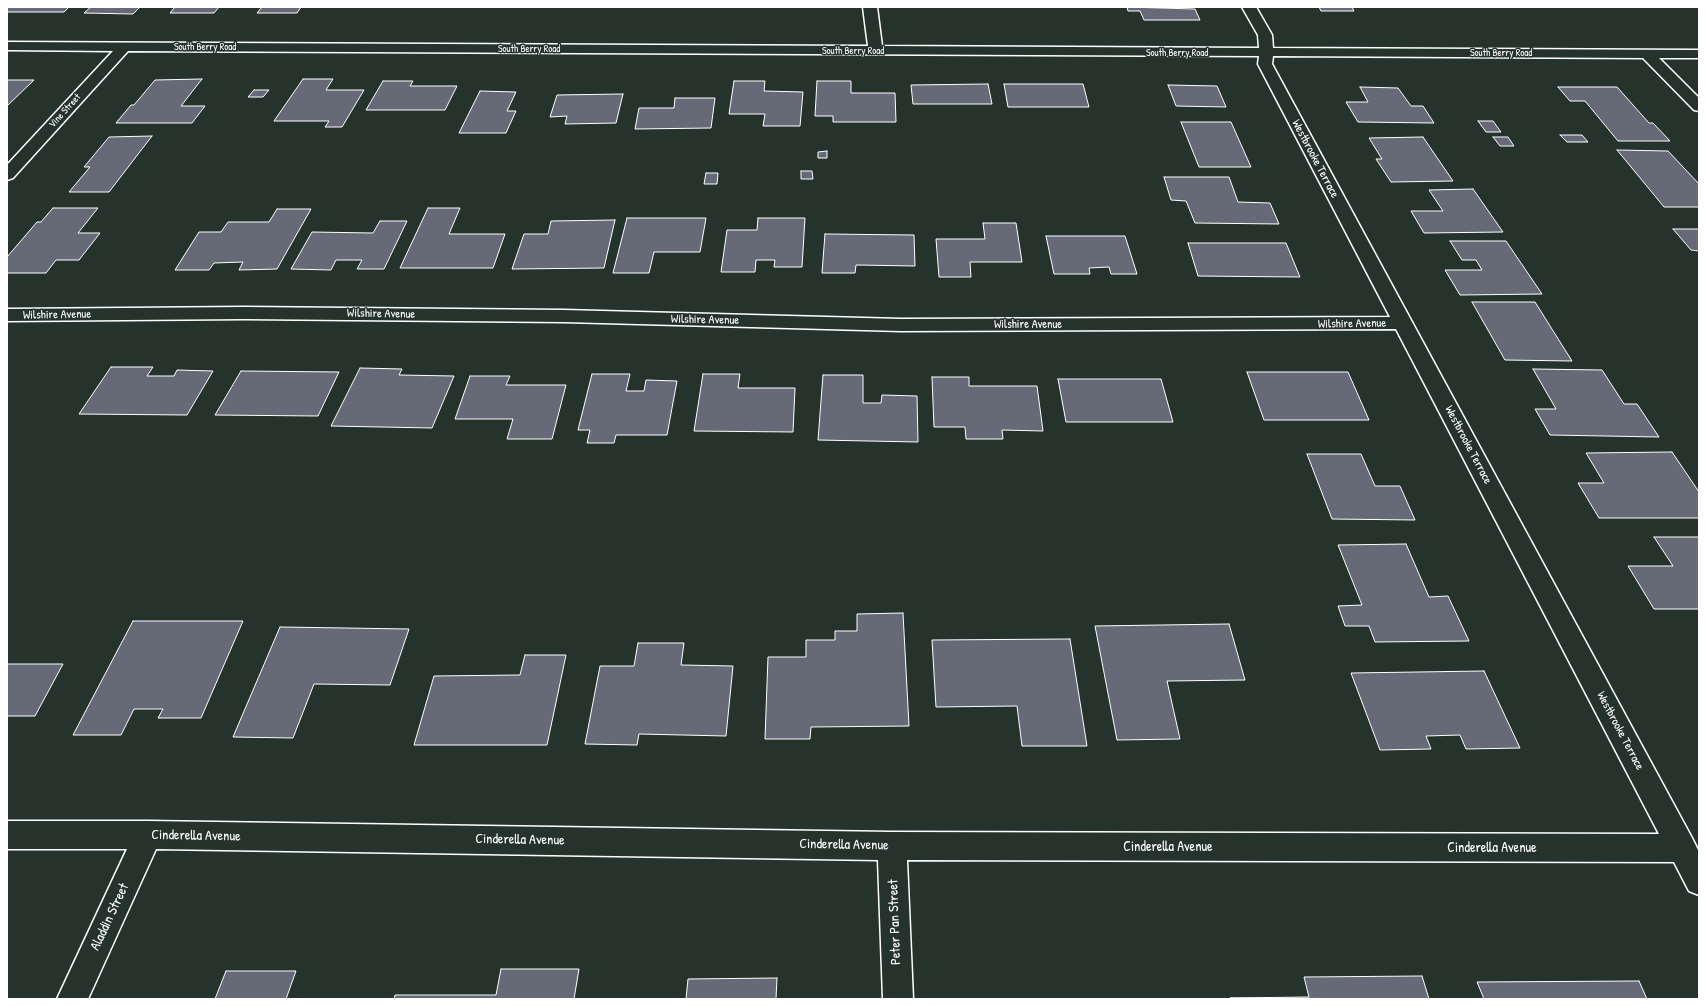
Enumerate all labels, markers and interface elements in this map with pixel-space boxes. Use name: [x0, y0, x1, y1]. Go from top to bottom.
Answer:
street label: South Berry Road: [174, 41, 236, 53]
street label: South Berry Road: [498, 43, 560, 55]
street label: South Berry Road: [822, 45, 884, 57]
street label: South Berry Road: [1146, 47, 1208, 59]
street label: South Berry Road: [1470, 47, 1532, 59]
street label: Vine Street: [47, 91, 83, 131]
street label: Westbrooke Terrace: [1288, 117, 1342, 201]
street label: Wilshire Avenue: [347, 306, 415, 322]
street label: Wilshire Avenue: [23, 307, 91, 323]
street label: Wilshire Avenue: [671, 312, 739, 328]
street label: Wilshire Avenue: [1318, 316, 1386, 332]
street label: Wilshire Avenue: [994, 318, 1062, 332]
street label: Westbrooke Terrace: [1441, 403, 1495, 487]
street label: Westbrooke Terrace: [1593, 689, 1647, 773]
street label: Cinderella Avenue: [151, 827, 241, 845]
street label: Cinderella Avenue: [475, 831, 565, 849]
street label: Cinderella Avenue: [799, 836, 889, 854]
street label: Cinderella Avenue: [1123, 839, 1213, 855]
street label: Cinderella Avenue: [1447, 840, 1537, 856]
street label: Peter Pan Street: [885, 879, 905, 965]
street label: Aladdin Street: [87, 881, 133, 953]

